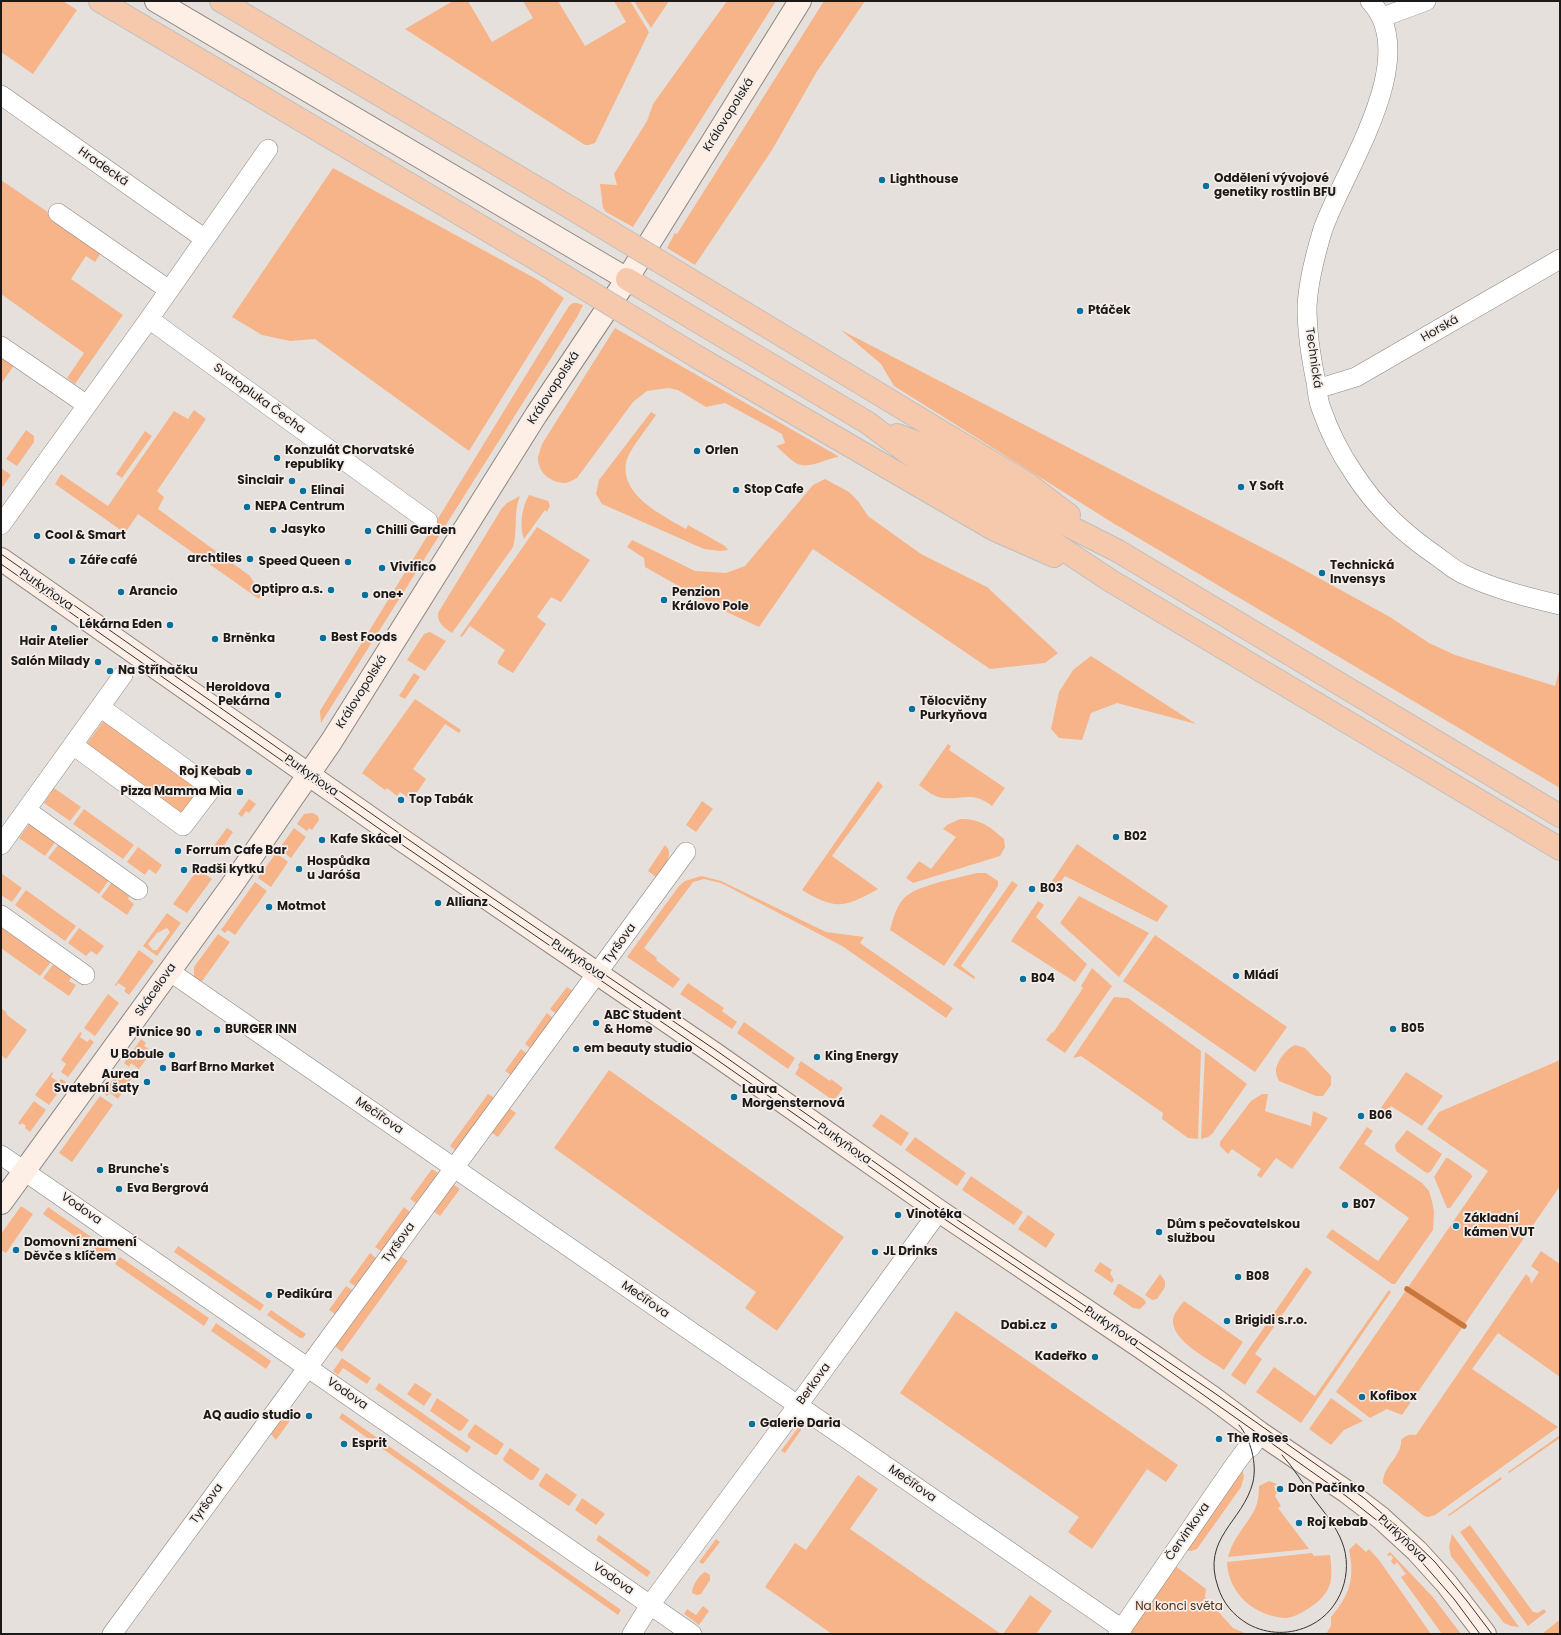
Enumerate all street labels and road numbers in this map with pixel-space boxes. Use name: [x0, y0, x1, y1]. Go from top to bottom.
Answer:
street label: Královopolská: [701, 76, 757, 154]
street label: Hradecká: [75, 144, 131, 190]
street label: Horská: [1419, 313, 1461, 345]
street label: Technická: [1302, 327, 1324, 389]
street label: Královopolská: [525, 349, 583, 427]
street label: Svatopluka Čecha: [210, 361, 308, 437]
street label: Purkyňova: [16, 566, 76, 614]
street label: Královopolská: [334, 653, 390, 731]
street label: Purkyňova: [281, 752, 341, 800]
street label: Tyršova: [601, 921, 639, 967]
street label: Purkyňova: [548, 937, 608, 983]
street label: Skácelova: [132, 961, 180, 1019]
street label: Mečířova: [352, 1094, 406, 1138]
street label: Purkyňova: [814, 1120, 874, 1168]
street label: Vodova: [58, 1190, 104, 1228]
street label: Tyršova: [380, 1220, 418, 1266]
street label: Mečířova: [618, 1278, 672, 1322]
street label: Purkyňova: [1081, 1304, 1141, 1350]
street label: Berkova: [794, 1360, 834, 1408]
street label: Vodova: [324, 1375, 370, 1413]
street label: Mečířova: [885, 1462, 939, 1506]
street label: Tyršova: [188, 1481, 226, 1527]
street label: Červinkova: [1163, 1500, 1213, 1564]
street label: Purkyňova: [1375, 1512, 1429, 1566]
street label: Vodova: [590, 1560, 636, 1598]

